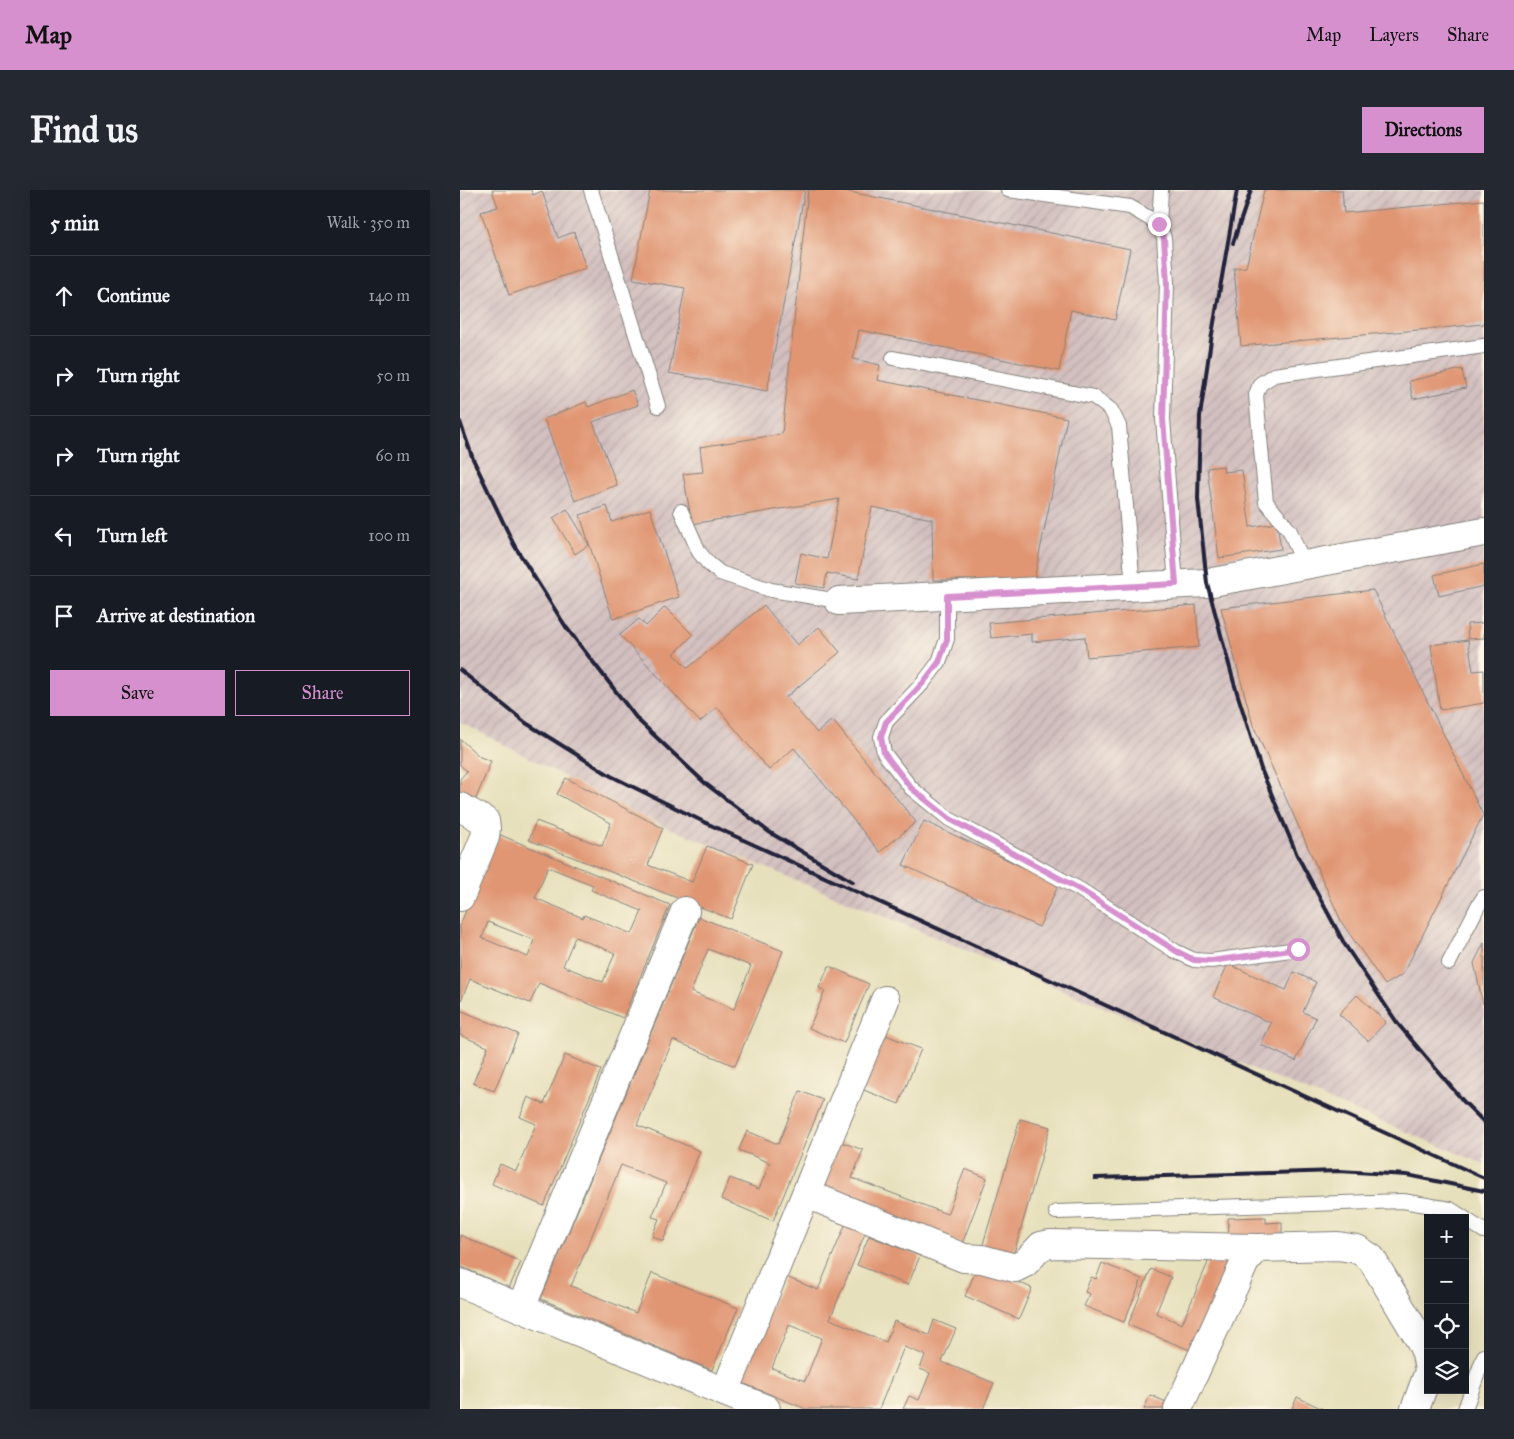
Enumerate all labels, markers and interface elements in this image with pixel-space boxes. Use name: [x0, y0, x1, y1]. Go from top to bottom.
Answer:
text: Map: [25, 20, 72, 50]
text: Map: [1306, 24, 1341, 46]
text: Layers: [1369, 24, 1419, 46]
text: Share: [1447, 24, 1489, 46]
button: Directions: [1362, 107, 1484, 153]
text: Find us: [30, 109, 138, 152]
text: 5 min: [50, 210, 99, 236]
text: Walk · 350 m: [327, 213, 410, 232]
route end: [1148, 213, 1171, 236]
icon: ahead: [50, 282, 78, 310]
text: Continue: [97, 284, 170, 307]
text: 140 m: [369, 286, 410, 305]
icon: right: [50, 362, 78, 390]
text: Turn right: [97, 364, 180, 387]
text: 50 m: [376, 366, 410, 385]
icon: right: [50, 442, 78, 470]
text: Turn right: [97, 444, 180, 467]
text: 60 m: [376, 446, 410, 465]
icon: left: [50, 522, 78, 550]
text: Turn left: [97, 524, 167, 547]
text: 100 m: [368, 526, 410, 545]
icon: arrive: [50, 602, 78, 630]
text: Arrive at destination: [97, 604, 255, 627]
button: Save: [50, 670, 225, 716]
button: Share: [235, 670, 410, 716]
route start: [1287, 938, 1310, 961]
map controls: [1424, 1214, 1469, 1394]
button: +: [1424, 1214, 1469, 1259]
button: −: [1424, 1259, 1469, 1304]
button: locate: [1424, 1304, 1469, 1349]
button: layers: [1424, 1349, 1469, 1394]

